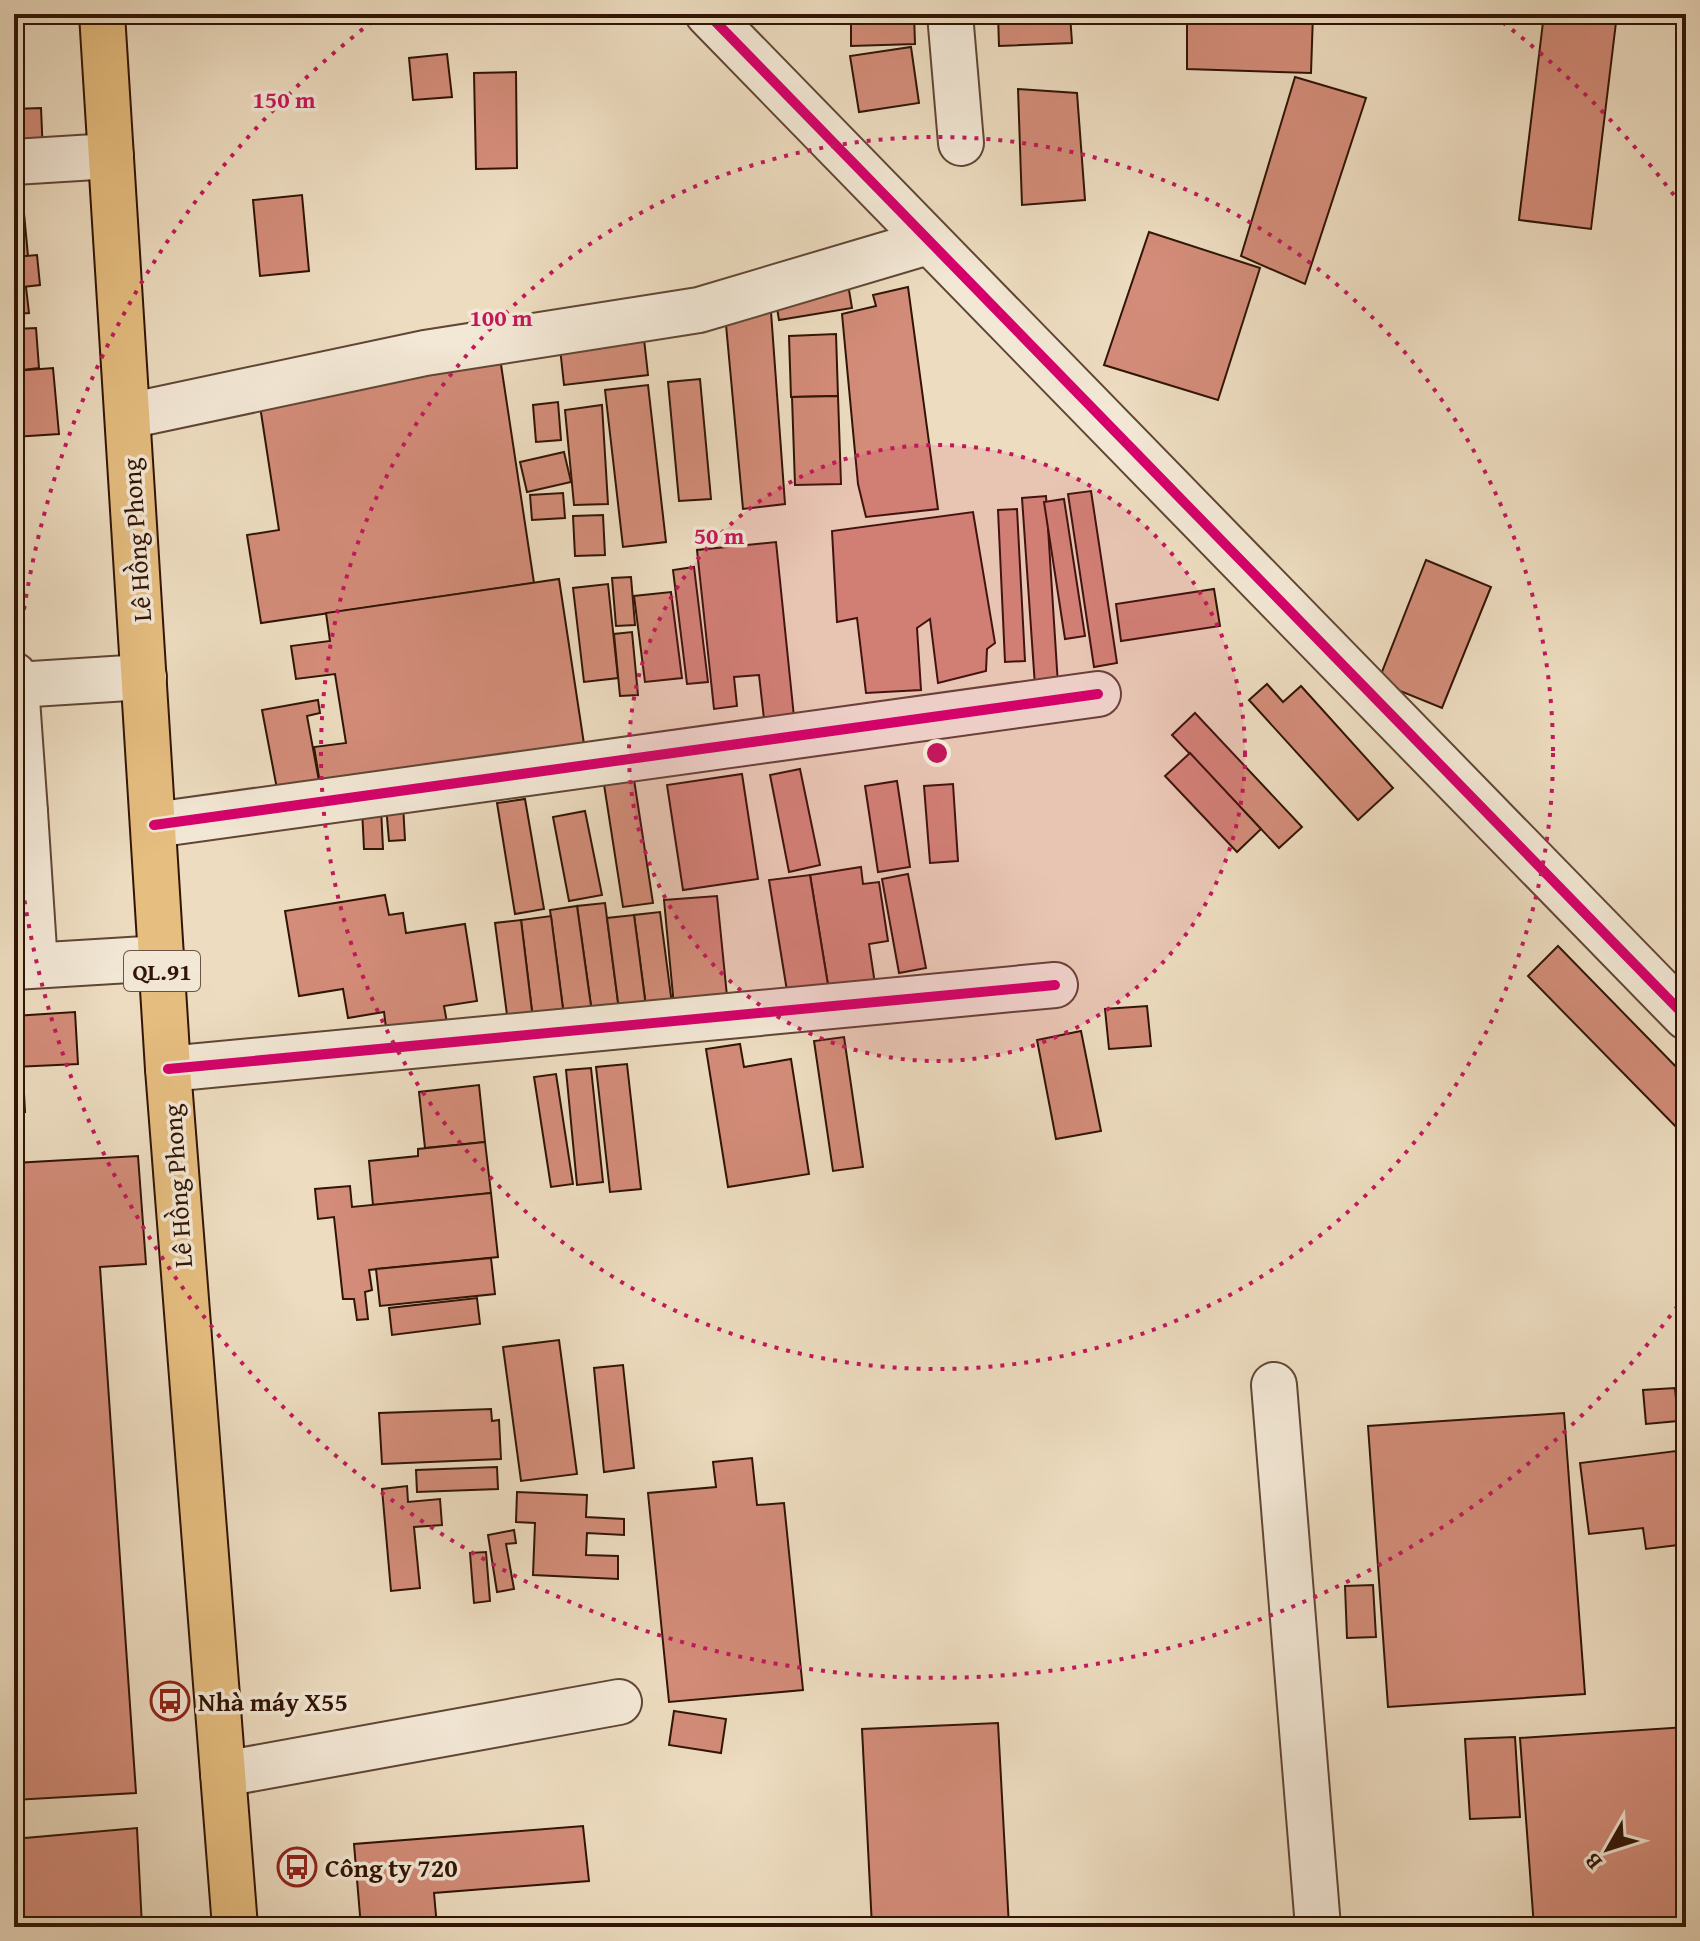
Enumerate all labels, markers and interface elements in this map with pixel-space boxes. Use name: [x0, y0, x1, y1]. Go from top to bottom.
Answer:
text: 150 m: [252, 82, 316, 117]
text: 100 m: [469, 300, 533, 335]
street label: Lê Hồng Phong: [111, 457, 161, 623]
text: 50 m: [694, 518, 745, 553]
centre of rings: [923, 739, 951, 767]
road number: QL.91: [124, 951, 200, 991]
street label: Lê Hồng Phong: [152, 1103, 202, 1269]
bus stop icon: Nhà máy X55: [149, 1680, 191, 1722]
place label: Nhà máy X55: [198, 1682, 348, 1721]
north arrow: [1568, 1809, 1648, 1889]
bus stop icon: Công ty 720: [276, 1846, 318, 1888]
text: B: [1576, 1846, 1609, 1877]
place label: Công ty 720: [325, 1848, 458, 1887]

